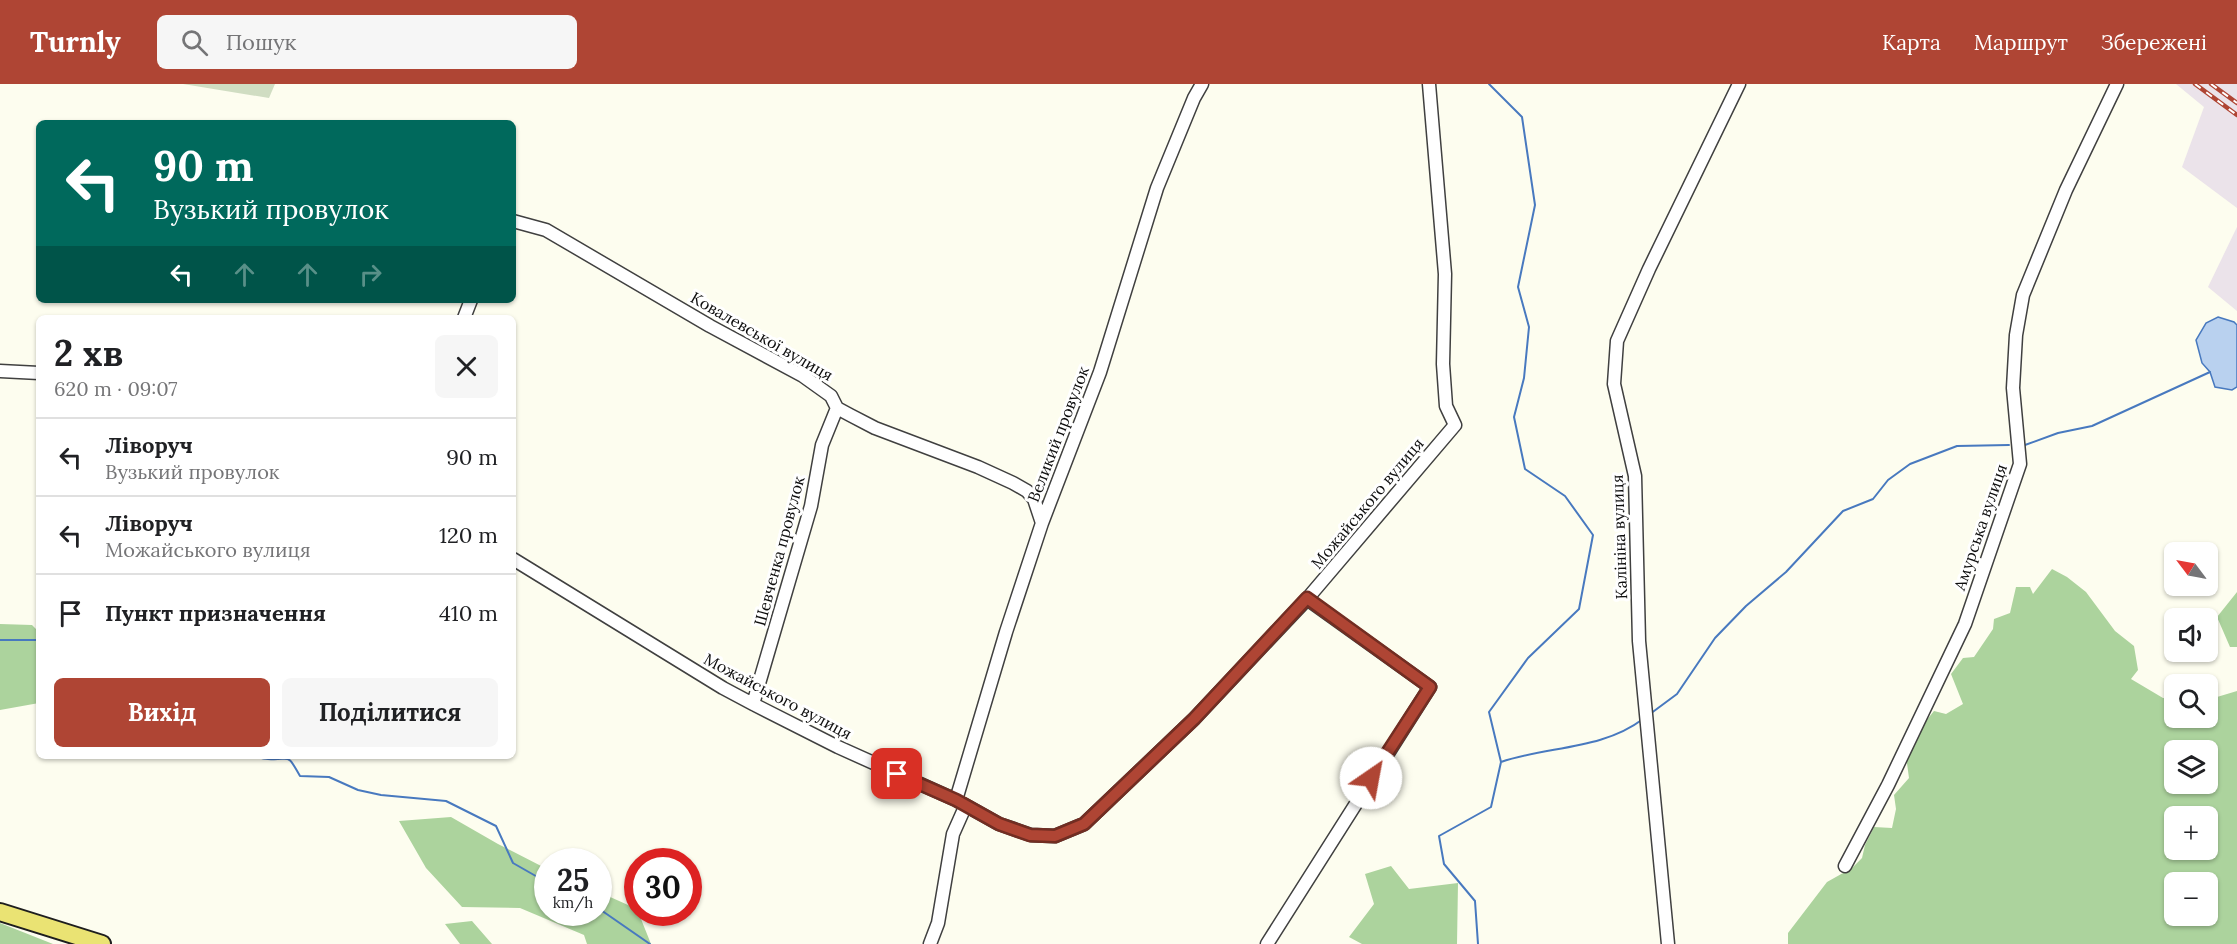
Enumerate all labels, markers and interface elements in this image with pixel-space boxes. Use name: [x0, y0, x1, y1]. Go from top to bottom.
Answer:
search box: [157, 15, 577, 69]
text: Turnly: [30, 24, 121, 60]
icon: search: [178, 26, 211, 59]
text: Пошук: [226, 28, 296, 56]
text: Карта: [1882, 29, 1941, 56]
text: Маршрут: [1974, 29, 2068, 56]
text: Збережені: [2101, 29, 2207, 56]
text: 90 m: [153, 139, 254, 193]
icon: left: [54, 144, 132, 222]
text: Вузький провулок: [153, 192, 389, 226]
icon: left: [165, 258, 198, 291]
icon: ahead: [228, 258, 261, 291]
icon: ahead: [291, 258, 324, 291]
icon: right: [354, 258, 387, 291]
street label: Ковалевської вулиця: [687, 287, 837, 385]
text: 2 хв: [54, 330, 123, 376]
button: close: [435, 335, 498, 398]
street label: Великий провулок: [1023, 363, 1093, 505]
text: 620 m · 09:07: [54, 376, 178, 401]
text: Ліворуч: [105, 431, 193, 459]
street label: Можайського вулиця: [1306, 434, 1428, 572]
icon: left: [54, 441, 87, 474]
text: 90 m: [446, 443, 498, 471]
text: Вузький провулок: [105, 459, 280, 484]
street label: Амурська вулиця: [1949, 461, 2011, 594]
street label: Шевченка провулок: [749, 473, 809, 628]
street label: Калініна вулиця: [1607, 474, 1631, 600]
text: Ліворуч: [105, 509, 193, 537]
icon: left: [54, 519, 87, 552]
text: 120 m: [439, 521, 498, 549]
text: Можайського вулиця: [105, 537, 311, 562]
north arrow: [2164, 542, 2218, 596]
map controls: [2164, 542, 2218, 926]
icon: arrive: [54, 597, 87, 630]
text: Пункт призначення: [105, 599, 326, 627]
text: 410 m: [439, 599, 498, 627]
button: sound: [2164, 608, 2218, 662]
street label: Можайського вулиця: [701, 649, 855, 743]
button: search: [2164, 674, 2218, 728]
button: Вихід: [54, 678, 270, 747]
button: Поділитися: [282, 678, 498, 747]
button: layers: [2164, 740, 2218, 794]
position arrow: [1339, 746, 1403, 810]
pin: [871, 748, 922, 799]
icon: arrive: [880, 757, 913, 790]
button: +: [2164, 806, 2218, 860]
speed limit sign: 30: [624, 848, 702, 926]
text: 25: [557, 861, 589, 899]
button: −: [2164, 872, 2218, 926]
text: km/h: [553, 893, 593, 912]

